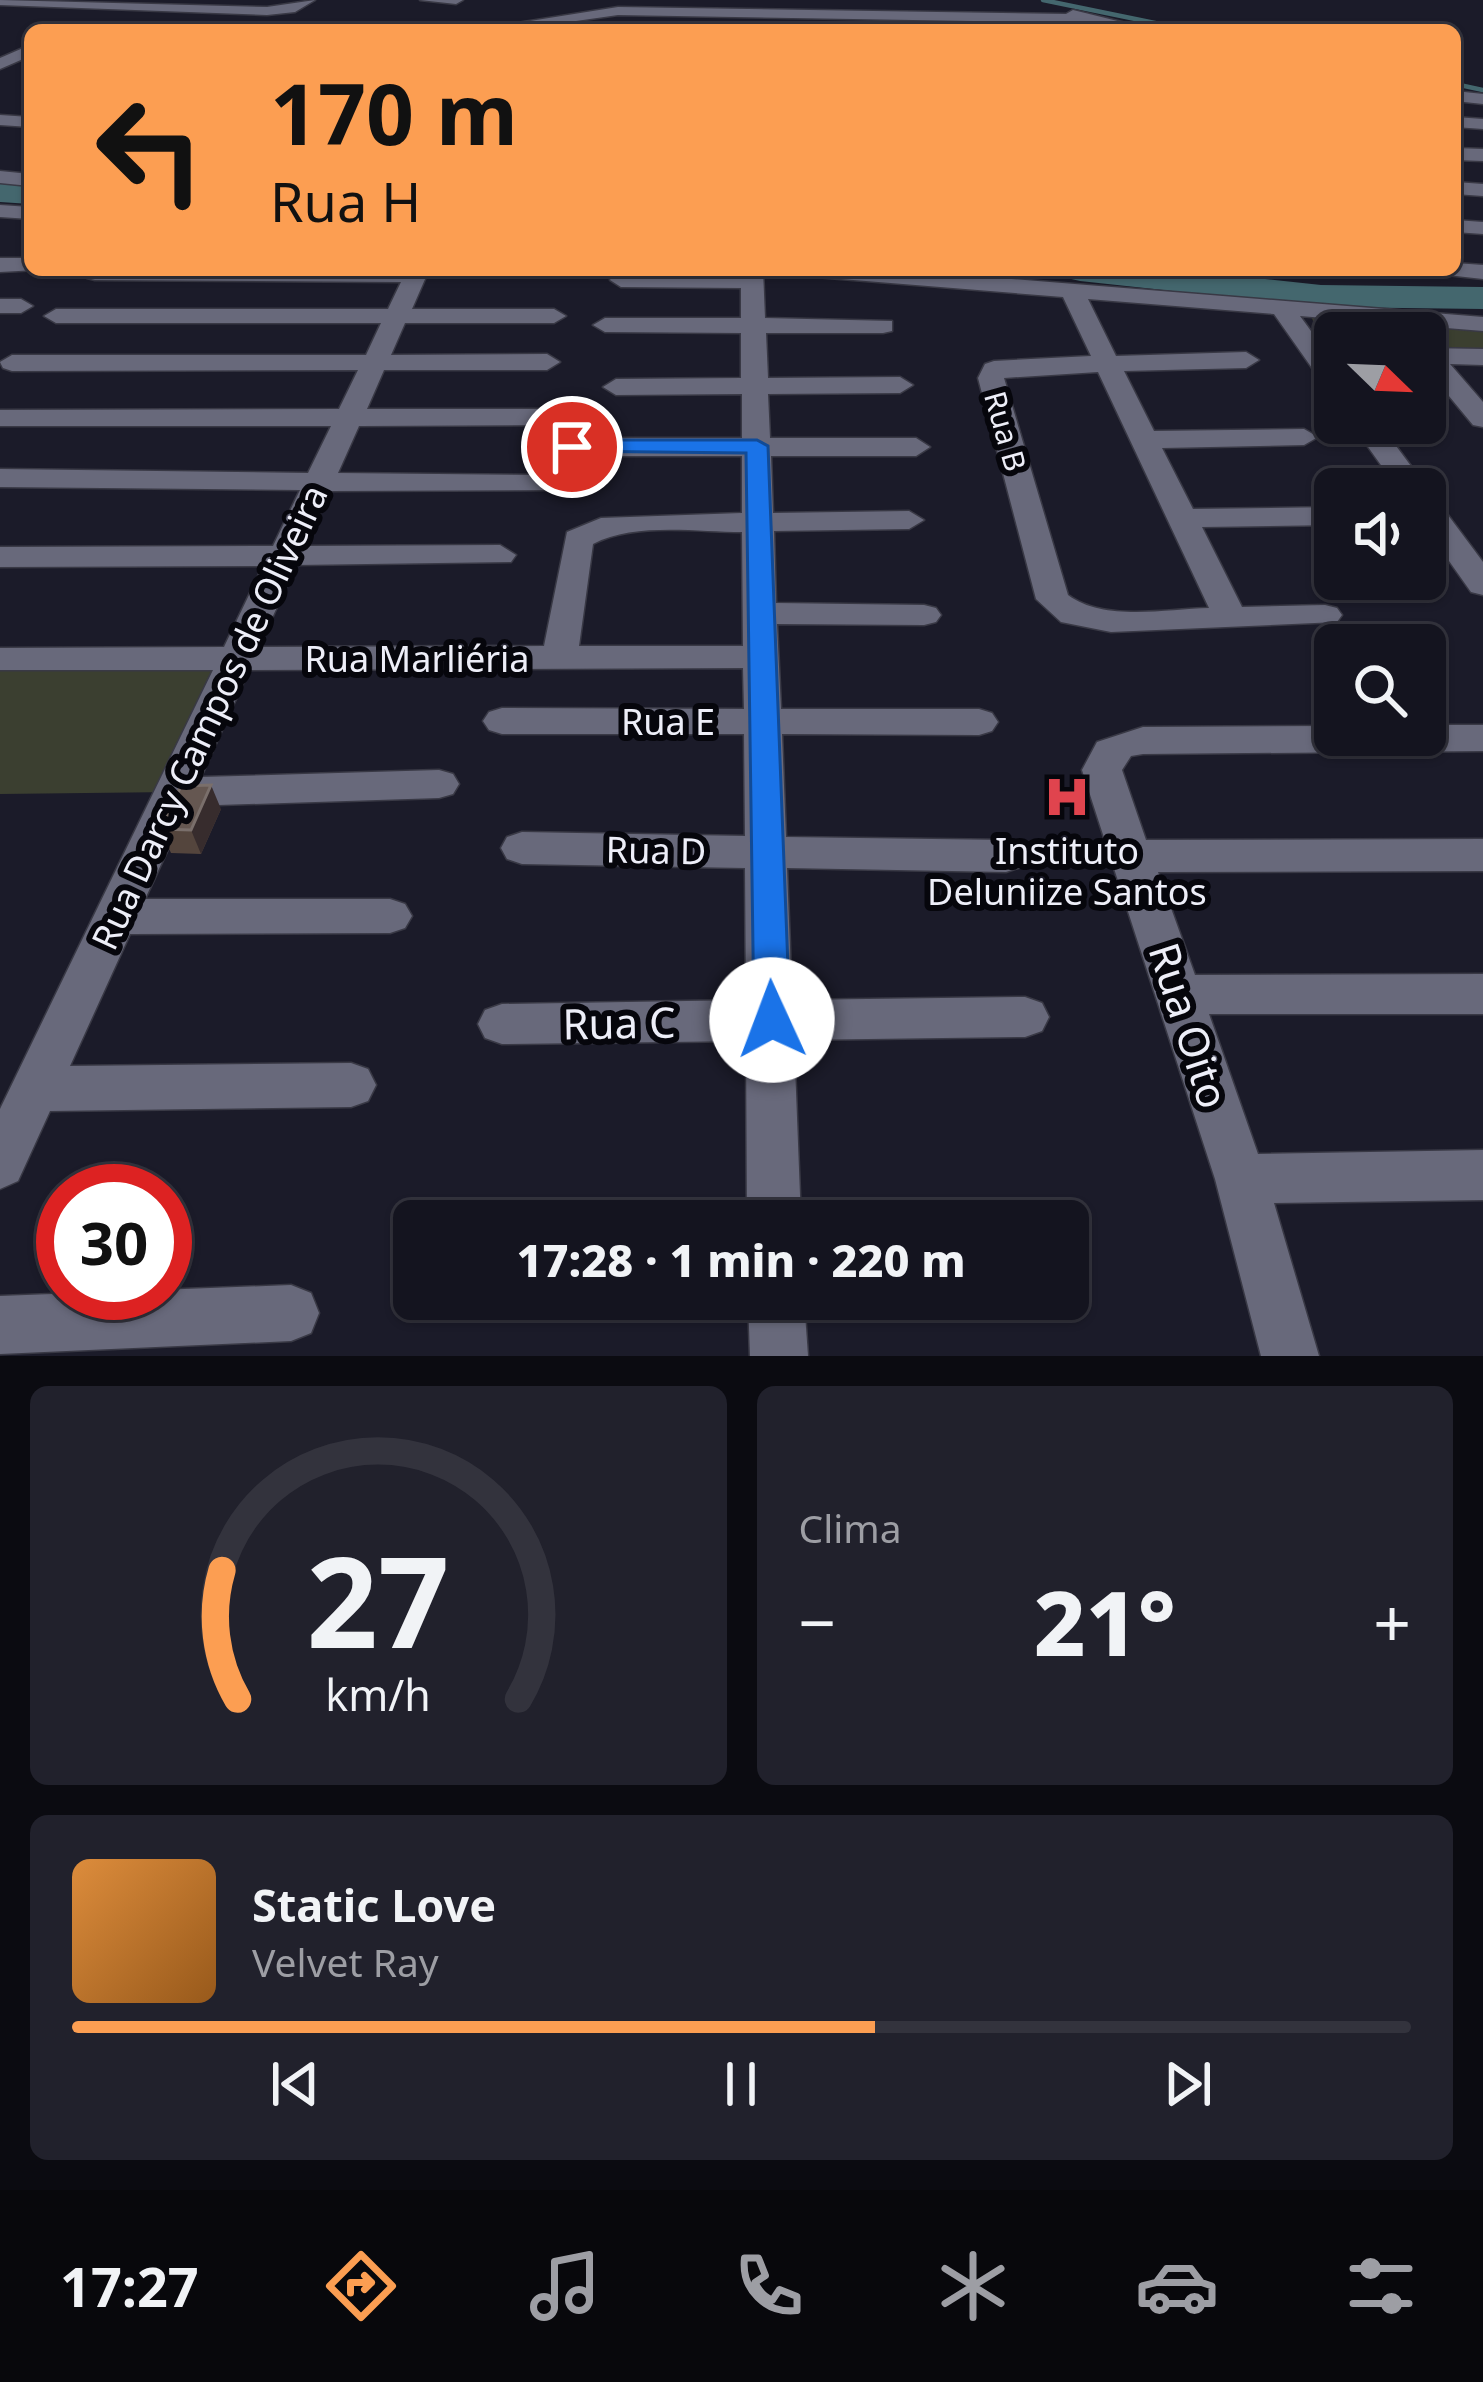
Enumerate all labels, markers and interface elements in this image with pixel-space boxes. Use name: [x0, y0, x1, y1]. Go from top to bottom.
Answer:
text: 170 m: [270, 55, 518, 170]
icon: left: [72, 72, 228, 228]
text: Rua H: [270, 164, 421, 238]
north arrow: [1314, 312, 1446, 444]
map controls: [1314, 312, 1446, 756]
street label: Rua B: [975, 386, 1037, 476]
pin: [521, 396, 623, 498]
icon: arrive: [539, 414, 605, 480]
button: sound: [1314, 468, 1446, 600]
street label: Rua Darcy Campos de Oliveira: [80, 477, 338, 957]
button: search: [1314, 624, 1446, 756]
street label: Rua Marliéria: [304, 634, 530, 683]
street label: Rua E: [621, 697, 715, 746]
hospital icon: Instituto Deluniize Santos: [1042, 772, 1092, 822]
street label: Rua D: [605, 825, 707, 875]
place label: Instituto Deluniize Santos: [927, 826, 1207, 916]
street label: Rua Oito: [1137, 935, 1243, 1115]
position arrow: [709, 957, 835, 1083]
street label: Rua C: [562, 993, 676, 1051]
speed limit sign: 30: [36, 1164, 192, 1320]
text: 17:28 · 1 min · 220 m: [516, 1229, 966, 1290]
text: Clima: [799, 1501, 902, 1554]
text: 27: [307, 1515, 450, 1685]
text: 21°: [1034, 1560, 1176, 1682]
text: −: [799, 1576, 836, 1666]
text: +: [1373, 1576, 1411, 1666]
text: km/h: [326, 1664, 431, 1723]
text: Static Love: [252, 1874, 496, 1935]
text: Velvet Ray: [252, 1935, 439, 1988]
icon: previous: [262, 2051, 328, 2117]
icon: pause: [708, 2051, 774, 2117]
icon: next: [1155, 2051, 1221, 2117]
icon: directions: [319, 2244, 403, 2328]
icon: music: [523, 2244, 607, 2328]
icon: phone: [727, 2244, 811, 2328]
icon: climate: [931, 2244, 1015, 2328]
icon: car: [1135, 2244, 1219, 2328]
icon: filters: [1339, 2244, 1423, 2328]
text: 17:27: [60, 2249, 199, 2323]

